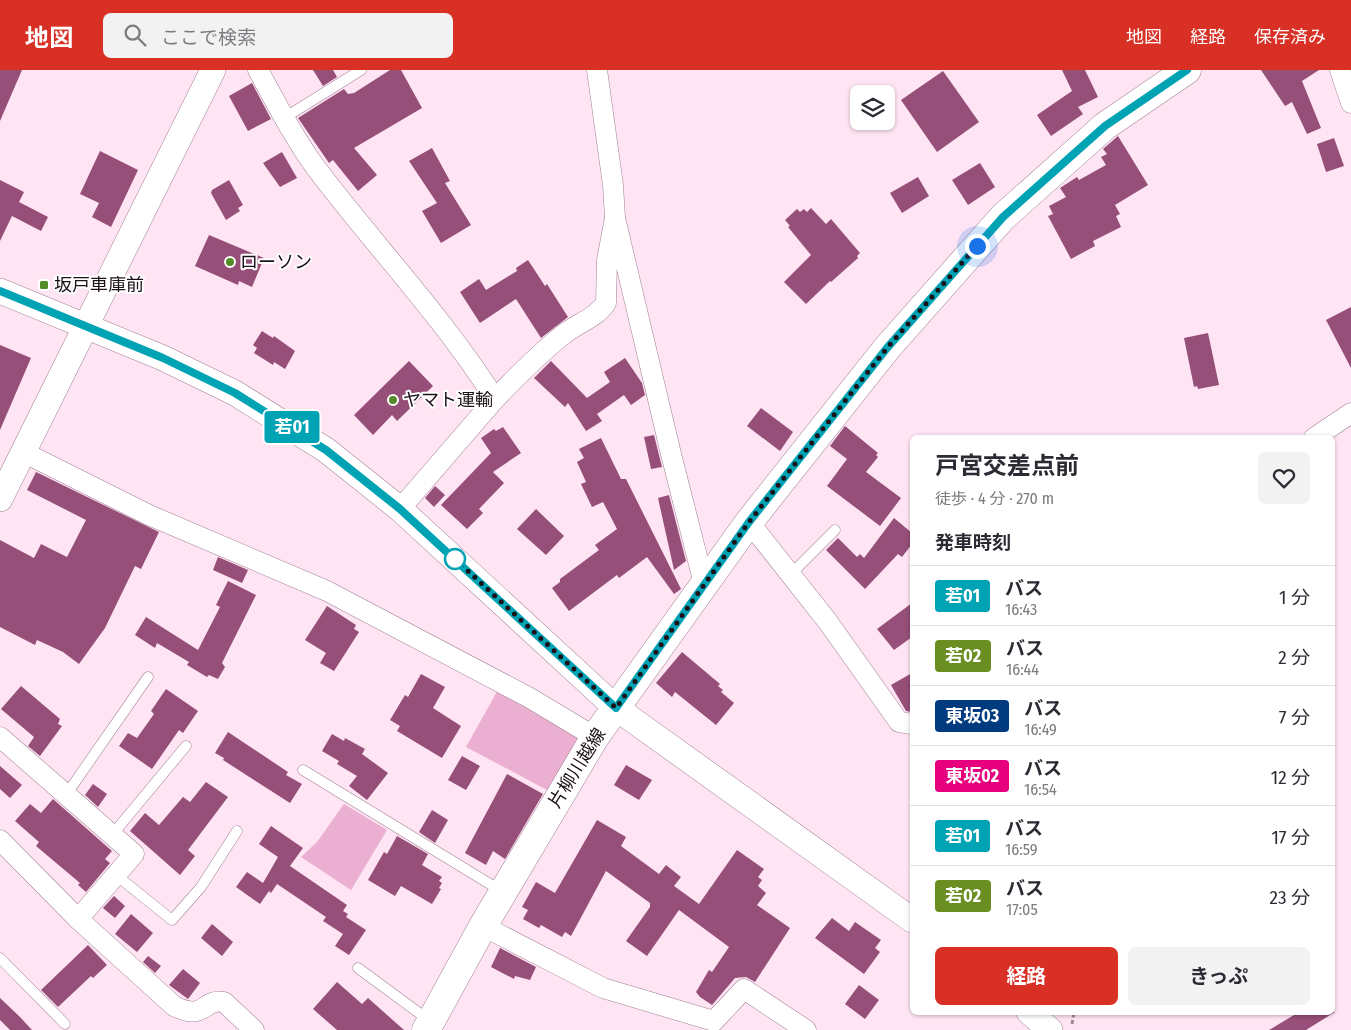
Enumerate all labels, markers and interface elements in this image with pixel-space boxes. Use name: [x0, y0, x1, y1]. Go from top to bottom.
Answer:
search box: [103, 13, 453, 58]
icon: search: [121, 21, 149, 49]
text: 地図: [25, 24, 73, 52]
text: ここで検索: [161, 26, 256, 49]
text: 地図: [1126, 26, 1162, 48]
text: 経路: [1190, 26, 1226, 48]
text: 保存済み: [1254, 26, 1326, 48]
map controls: [850, 85, 895, 130]
button: layers: [850, 85, 895, 130]
your location: [965, 234, 990, 259]
place label: ローソン: [240, 251, 312, 273]
marker: ローソン: [224, 256, 236, 268]
place label: 坂戸車庫前: [54, 274, 144, 296]
marker: 坂戸車庫前: [38, 279, 50, 291]
place label: ヤマト運輸: [403, 389, 493, 411]
marker: ヤマト運輸: [387, 394, 399, 406]
line badge: 若01: [263, 411, 321, 443]
text: 若01: [274, 416, 310, 438]
text: 戸宮交差点前: [935, 452, 1079, 480]
button: heart: [1258, 452, 1310, 504]
text: 徒歩 · 4 分 · 270 m: [935, 489, 1054, 508]
text: 発車時刻: [935, 531, 1011, 554]
unlabelled marker: [444, 548, 466, 570]
text: バス: [1005, 577, 1043, 600]
text: 若01: [945, 585, 980, 607]
text: 1 分: [1279, 586, 1310, 609]
text: 16:43: [1005, 600, 1037, 619]
text: バス: [1006, 637, 1044, 660]
text: 若02: [945, 645, 981, 667]
text: 2 分: [1278, 646, 1310, 669]
text: 16:44: [1006, 660, 1039, 679]
text: バス: [1024, 697, 1062, 720]
text: 東坂03: [945, 705, 999, 727]
text: 7 分: [1279, 706, 1310, 729]
text: 16:49: [1024, 720, 1057, 739]
street label: 片柳川越線: [544, 724, 610, 812]
text: バス: [1024, 757, 1062, 780]
text: 東坂02: [945, 765, 999, 787]
text: 12 分: [1271, 766, 1310, 789]
text: 16:54: [1024, 780, 1057, 799]
text: バス: [1005, 817, 1043, 840]
text: 若01: [945, 825, 980, 847]
text: 17 分: [1271, 826, 1310, 849]
text: 16:59: [1005, 840, 1038, 859]
text: バス: [1006, 877, 1044, 900]
text: 若02: [945, 885, 981, 907]
text: 23 分: [1270, 886, 1310, 909]
text: 17:05: [1006, 900, 1038, 919]
button: 経路: [935, 947, 1118, 1005]
button: きっぷ: [1128, 947, 1310, 1005]

